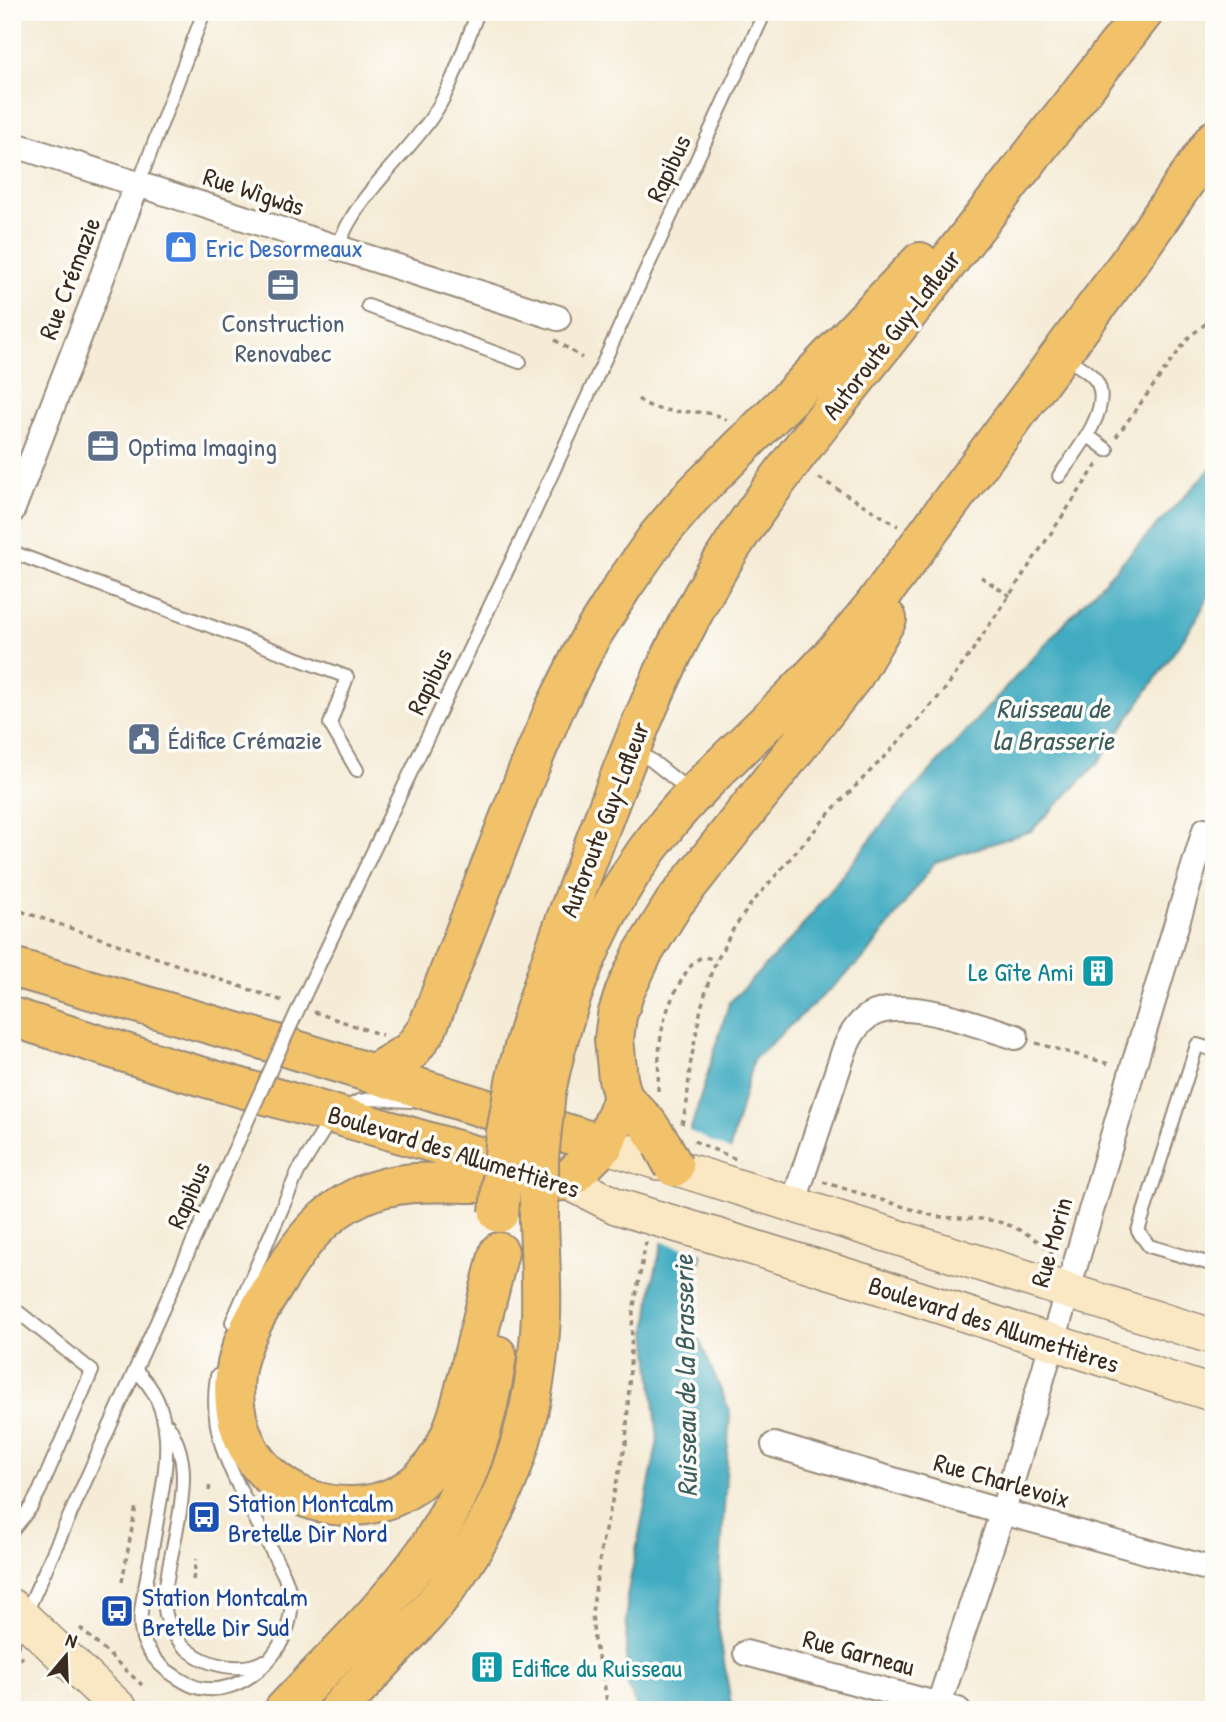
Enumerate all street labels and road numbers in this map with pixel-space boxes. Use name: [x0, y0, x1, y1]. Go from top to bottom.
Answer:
street label: Rapibus: [637, 129, 699, 207]
street label: Rue Wìgwàs: [199, 158, 309, 224]
street label: Rue Crémazie: [30, 212, 108, 344]
street label: Autoroute Guy-Lafleur: [813, 242, 969, 426]
street label: Rapibus: [398, 642, 460, 720]
street label: Autoroute Guy-Lafleur: [551, 716, 657, 922]
street label: Boulevard des Allumettières: [324, 1096, 584, 1206]
street label: Rapibus: [158, 1156, 218, 1234]
street label: Rue Morin: [1021, 1193, 1081, 1291]
street label: Boulevard des Allumettières: [864, 1267, 1124, 1381]
street label: Rue Charlevoix: [930, 1444, 1074, 1516]
street label: Rue Garneau: [799, 1620, 919, 1684]

